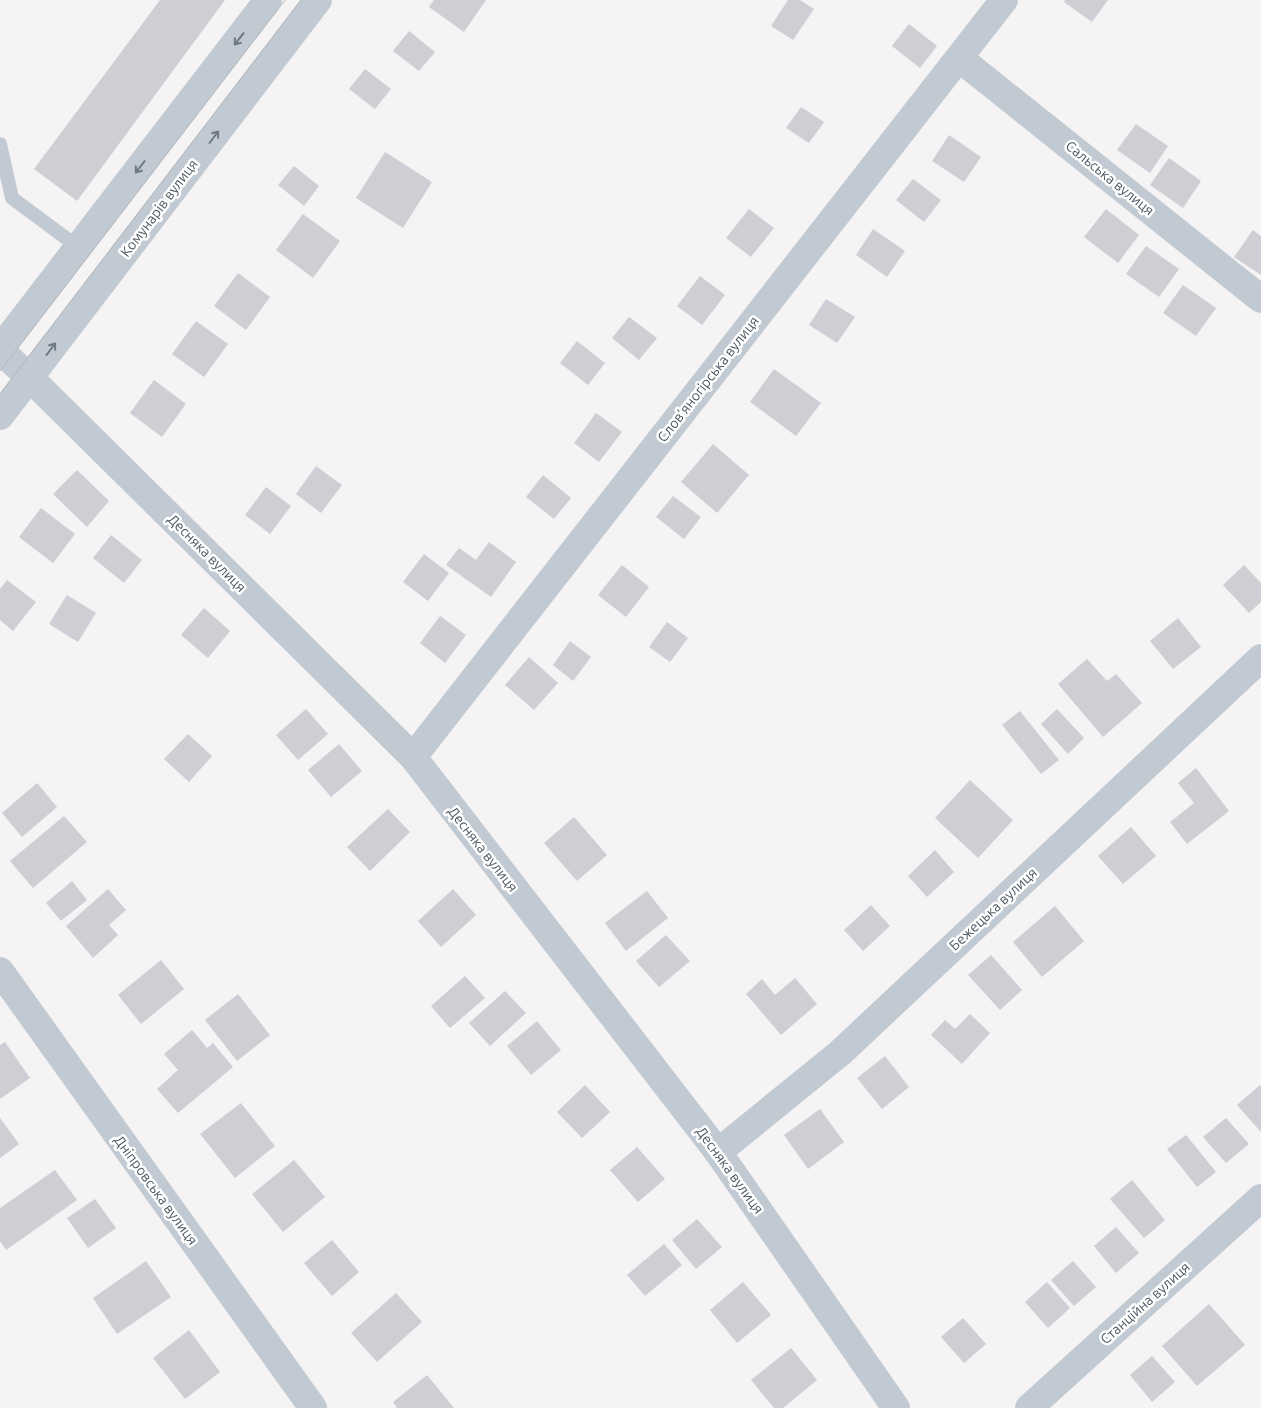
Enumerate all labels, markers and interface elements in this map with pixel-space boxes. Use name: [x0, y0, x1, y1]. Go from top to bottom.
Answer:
one-way arrow: [233, 32, 244, 45]
one-way arrow: [208, 131, 219, 144]
street label: Сальська вулиця: [1063, 137, 1157, 219]
street label: Комунарів вулиця: [117, 156, 201, 260]
one-way arrow: [134, 161, 145, 174]
street label: Слов’яногірська вулиця: [654, 313, 762, 445]
one-way arrow: [45, 343, 56, 356]
street label: Десняка вулиця: [165, 511, 249, 595]
street label: Десняка вулиця: [445, 803, 521, 895]
street label: Бежецька вулиця: [946, 864, 1040, 954]
street label: Десняка вулиця: [693, 1123, 767, 1217]
street label: Дніпровська вулиця: [111, 1132, 201, 1248]
street label: Станційна вулиця: [1097, 1259, 1193, 1347]

